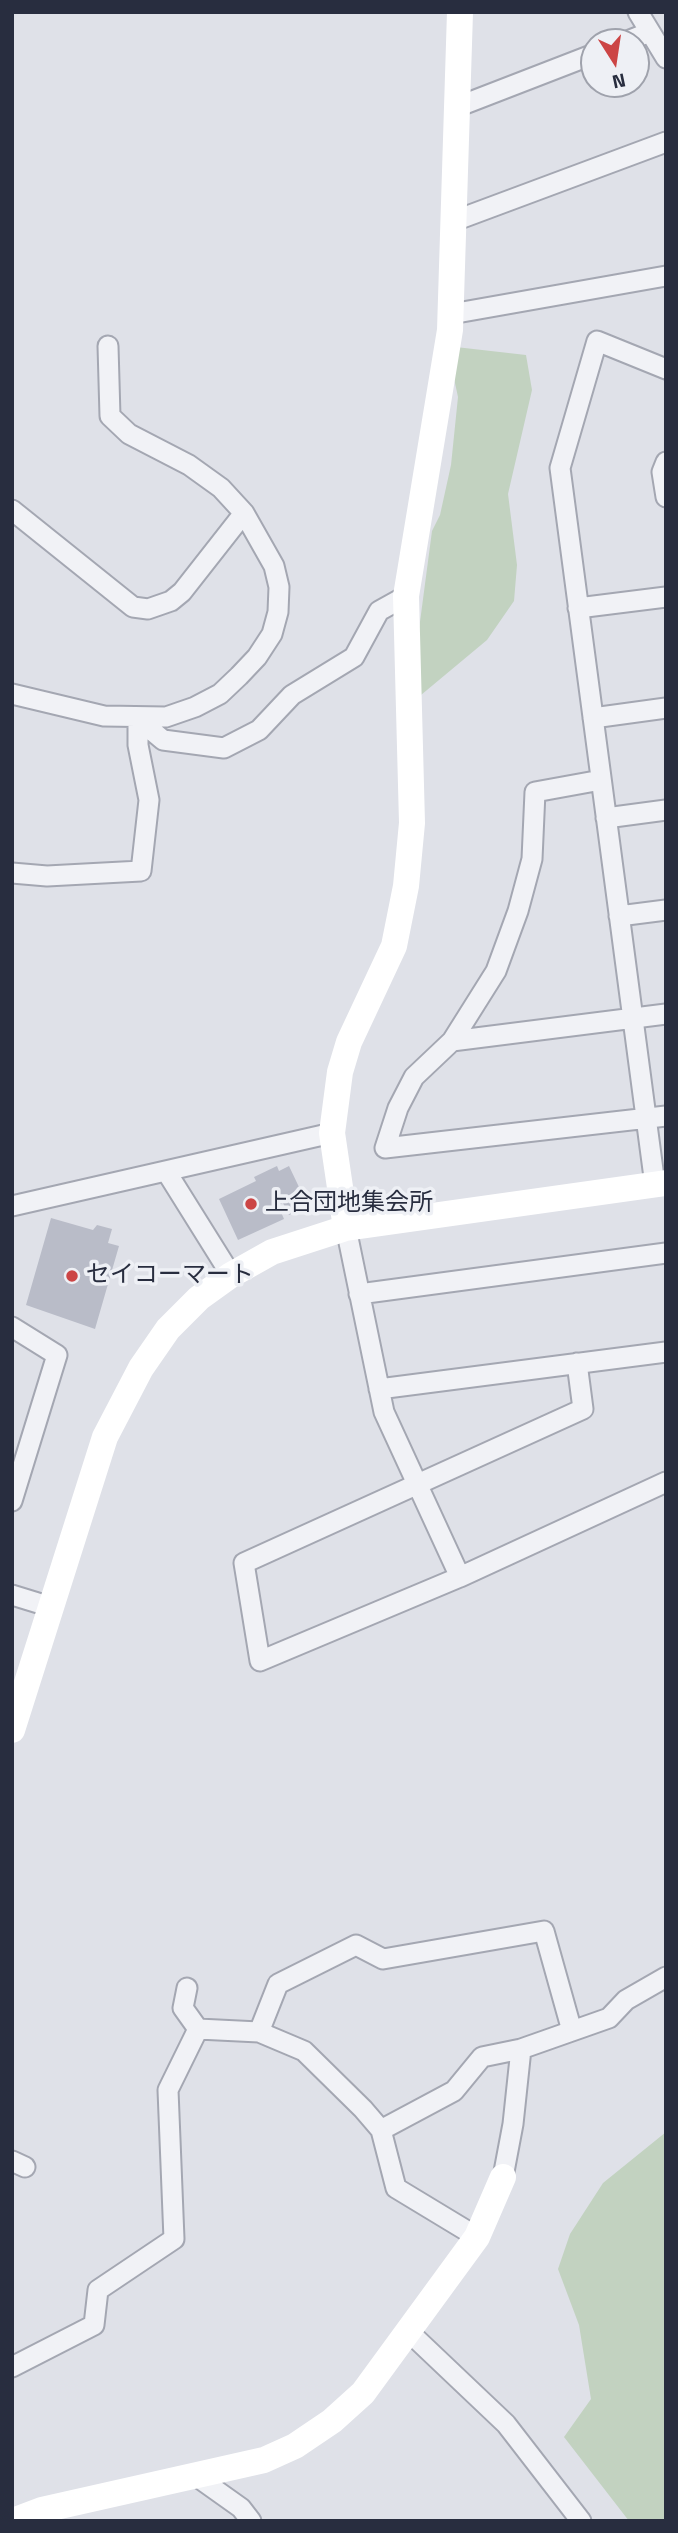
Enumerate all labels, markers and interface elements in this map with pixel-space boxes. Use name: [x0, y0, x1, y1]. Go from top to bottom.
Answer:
north arrow: [580, 28, 650, 98]
text: N: [610, 67, 629, 98]
place label: 上合団地集会所: [265, 1190, 433, 1218]
marker: 上合団地集会所: [243, 1196, 259, 1212]
place label: セイコーマート: [86, 1262, 254, 1290]
marker: セイコーマート: [64, 1268, 80, 1284]

